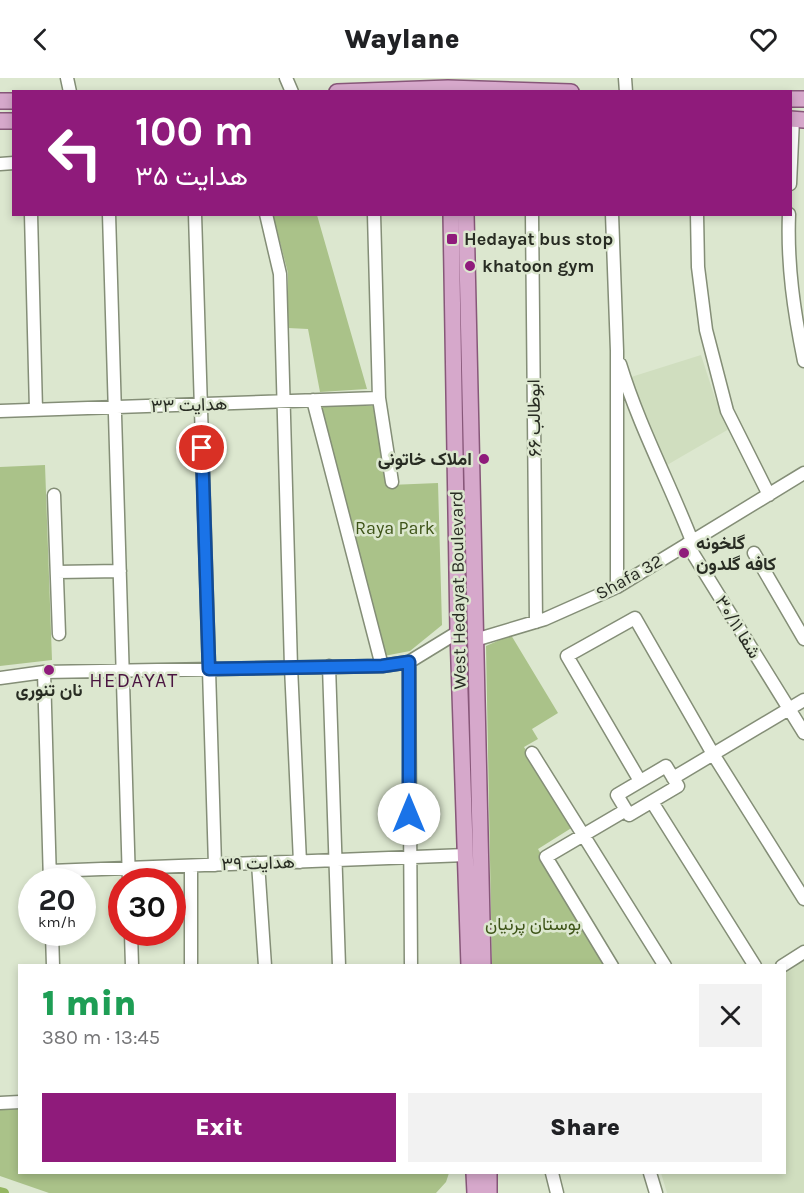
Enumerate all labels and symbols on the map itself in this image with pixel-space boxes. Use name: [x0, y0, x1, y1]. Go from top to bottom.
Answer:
place label: Hedayat bus stop: [464, 228, 613, 250]
marker: Hedayat bus stop: [445, 232, 459, 246]
place label: khatoon gym: [482, 255, 594, 277]
marker: khatoon gym: [463, 259, 477, 273]
street label: ابوطالب ۶۶: [522, 379, 546, 457]
street label: هدایت ۳۳: [150, 393, 228, 417]
pin: [176, 422, 227, 473]
place label: املاک خاتونی: [378, 448, 472, 470]
marker: املاک خاتونی: [477, 452, 491, 466]
street label: West Hedayat Boulevard: [445, 490, 471, 690]
park label: Raya Park: [355, 517, 435, 539]
place label: گلخونه کافه گلدون: [696, 532, 776, 575]
marker: گلخونه کافه گلدون: [677, 546, 691, 560]
street label: Shafa 32: [592, 550, 666, 604]
street label: شفا ۳۰/۱۱: [710, 592, 766, 662]
marker: نان تنوری: [42, 663, 56, 677]
district label: HEDAYAT: [89, 669, 179, 692]
place label: نان تنوری: [15, 679, 83, 701]
position arrow: [377, 782, 441, 846]
street label: هدایت ۳۹: [221, 851, 295, 875]
speed limit sign: 30: [108, 868, 186, 946]
park label: بوستان پرنیان: [485, 913, 581, 936]

